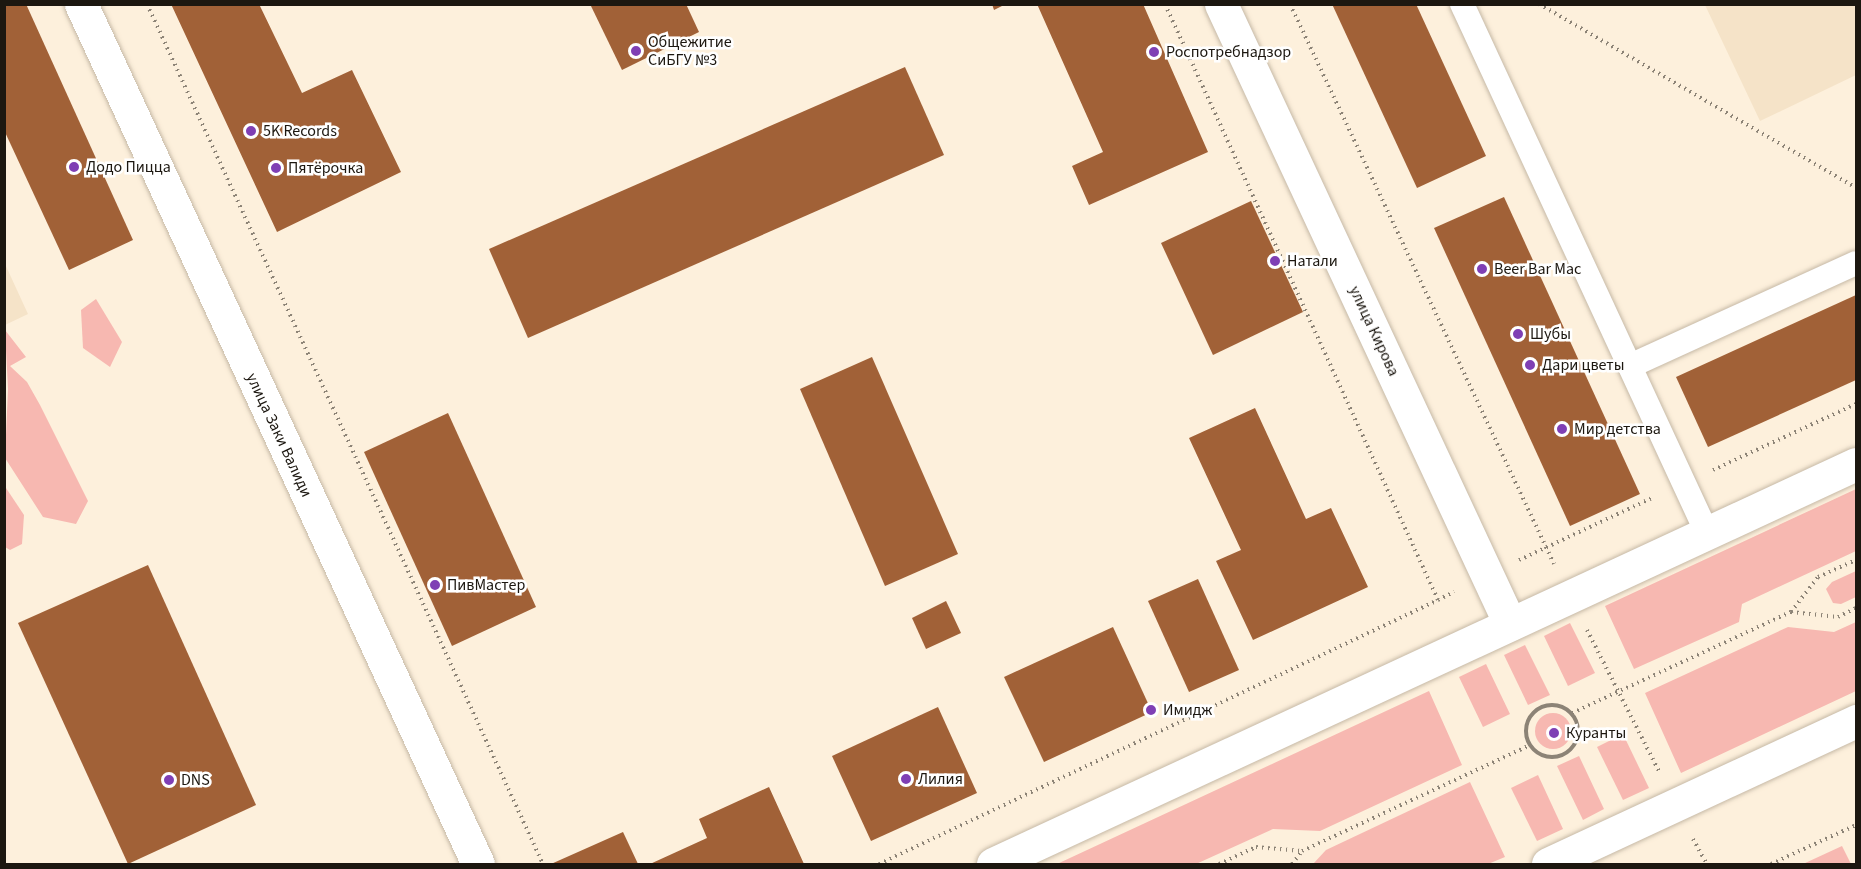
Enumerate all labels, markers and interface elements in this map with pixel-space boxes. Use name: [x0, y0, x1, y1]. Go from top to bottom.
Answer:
place label: Общежитие СиБГУ №3: [648, 32, 732, 70]
place label: Роспотребнадзор: [1166, 42, 1291, 62]
marker: Общежитие СиБГУ №3: [629, 44, 643, 58]
marker: Роспотребнадзор: [1147, 45, 1161, 59]
place label: 5K Records: [263, 121, 337, 141]
marker: 5K Records: [244, 124, 258, 138]
place label: Додо Пицца: [86, 157, 171, 177]
place label: Пятёрочка: [288, 158, 363, 178]
marker: Додо Пицца: [67, 160, 81, 174]
marker: Пятёрочка: [269, 161, 283, 175]
place label: Натали: [1287, 251, 1338, 271]
marker: Натали: [1268, 254, 1282, 268]
place label: Beer Bar Mac: [1494, 259, 1581, 279]
marker: Beer Bar Mac: [1475, 262, 1489, 276]
street label: улица Кирова: [1345, 283, 1403, 379]
place label: Шубы: [1530, 324, 1571, 344]
marker: Шубы: [1511, 327, 1525, 341]
place label: Дари цветы: [1542, 355, 1624, 375]
marker: Дари цветы: [1523, 358, 1537, 372]
street label: улица Заки Валиди: [242, 370, 316, 500]
place label: Мир детства: [1574, 419, 1661, 439]
marker: Мир детства: [1555, 422, 1569, 436]
place label: ПивМастер: [447, 575, 525, 595]
marker: ПивМастер: [428, 578, 442, 592]
place label: Имидж: [1163, 700, 1212, 720]
marker: Имидж: [1144, 703, 1158, 717]
place label: Куранты: [1566, 723, 1626, 743]
marker: Куранты: [1547, 726, 1561, 740]
place label: Лилия: [918, 769, 963, 789]
place label: DNS: [181, 770, 210, 790]
marker: Лилия: [899, 772, 913, 786]
marker: DNS: [162, 773, 176, 787]

